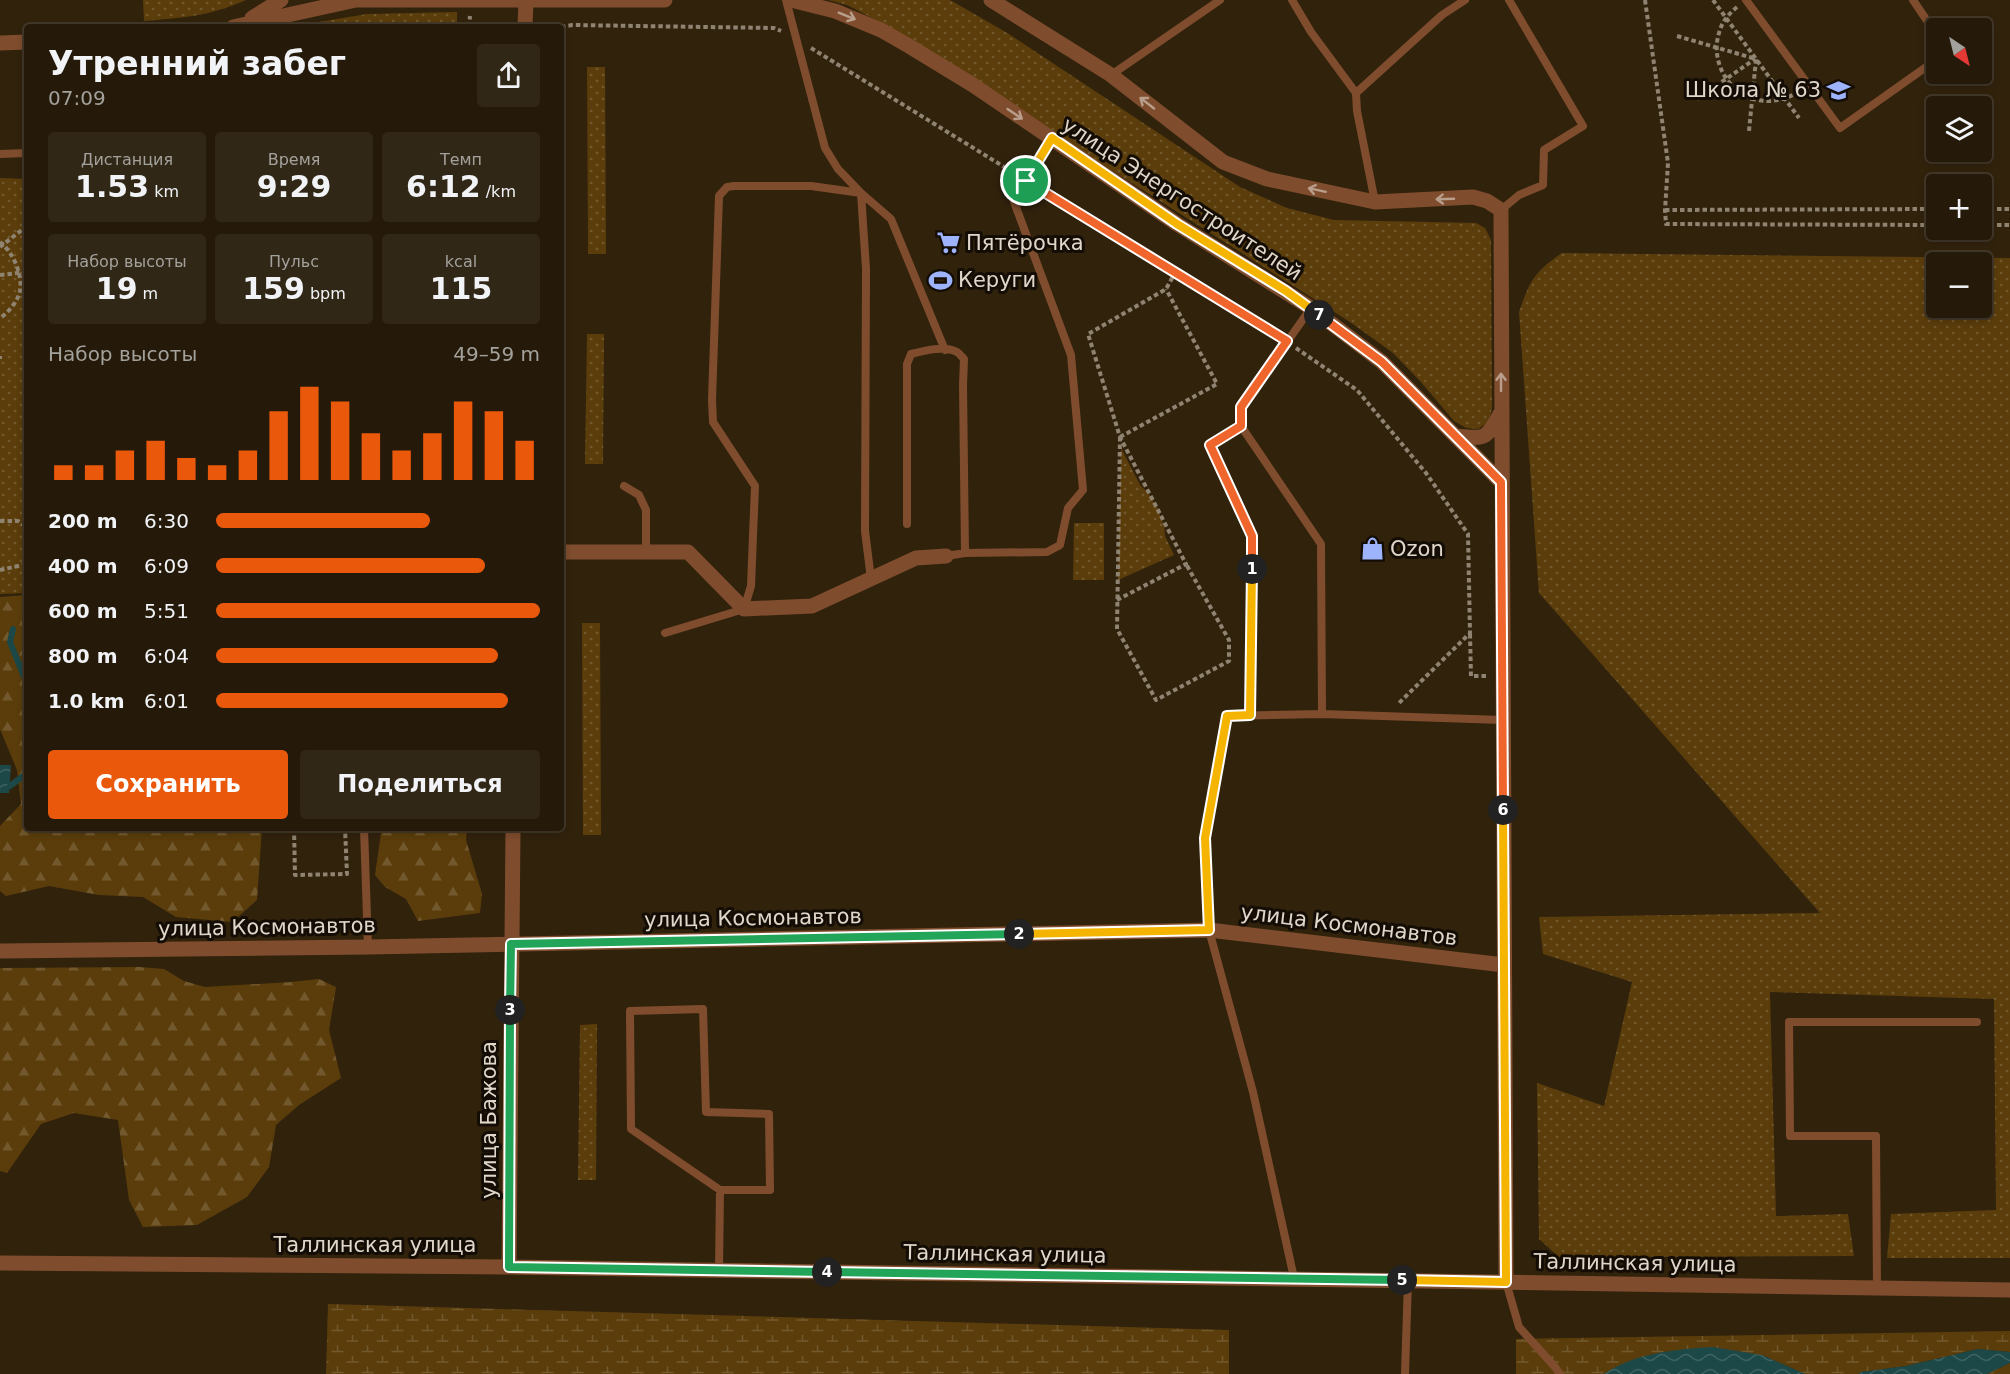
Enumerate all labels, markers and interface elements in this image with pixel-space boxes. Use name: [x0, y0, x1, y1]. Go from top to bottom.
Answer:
one-way arrow: [838, 11, 856, 22]
north arrow: [1926, 18, 1992, 84]
map controls: [1926, 18, 1992, 318]
text: Утренний забег: [48, 44, 346, 83]
button: share: [477, 44, 540, 107]
school or university icon: Школа № 63: [1826, 77, 1852, 103]
place label: Школа № 63: [1685, 78, 1821, 102]
text: 07:09: [48, 86, 106, 110]
button: layers: [1926, 96, 1992, 162]
one-way arrow: [1139, 97, 1155, 110]
one-way arrow: [1007, 108, 1023, 120]
street label: улица Энергостроителей: [1058, 113, 1306, 285]
text: Дистанция: [81, 150, 173, 169]
text: Время: [268, 150, 320, 169]
text: Темп: [440, 150, 482, 169]
pin: [1000, 155, 1051, 206]
icon: arrive: [1009, 164, 1042, 197]
text: 1.53: [75, 169, 149, 204]
text: 9:29: [257, 169, 331, 204]
text: 6:12: [406, 169, 481, 204]
button: +: [1926, 174, 1992, 240]
text: km: [149, 182, 179, 201]
text: /km: [481, 182, 516, 201]
one-way arrow: [1308, 184, 1328, 195]
one-way arrow: [1436, 193, 1456, 204]
supermarket icon: Пятёрочка: [935, 230, 961, 256]
place label: Пятёрочка: [966, 231, 1084, 255]
text: Набор высоты: [67, 252, 187, 271]
text: Пульс: [269, 252, 319, 271]
text: kcal: [445, 252, 477, 271]
button: −: [1926, 252, 1992, 318]
sports icon: Керуги: [927, 267, 953, 293]
place label: Керуги: [958, 268, 1036, 292]
text: 19: [96, 271, 138, 306]
text: 159: [242, 271, 305, 306]
text: 115: [430, 271, 492, 306]
text: m: [138, 284, 158, 303]
text: bpm: [305, 284, 346, 303]
pin: 7: [1304, 300, 1334, 330]
text: 7: [1313, 305, 1325, 324]
text: Набор высоты: [48, 342, 197, 366]
text: 49–59 m: [453, 342, 540, 366]
one-way arrow: [1495, 372, 1507, 392]
text: 200 m: [48, 509, 118, 533]
text: 6:30: [144, 509, 189, 533]
shop icon: Ozon: [1359, 536, 1385, 562]
place label: Ozon: [1390, 537, 1444, 561]
text: 400 m: [48, 554, 118, 578]
text: 6:09: [144, 554, 189, 578]
pin: 1: [1237, 554, 1267, 584]
text: 1: [1246, 559, 1258, 578]
text: 600 m: [48, 599, 118, 623]
text: 5:51: [144, 599, 189, 623]
text: 800 m: [48, 644, 118, 668]
text: 6:04: [144, 644, 189, 668]
text: 1.0 km: [48, 689, 125, 713]
text: 6:01: [144, 689, 189, 713]
button: Сохранить: [48, 750, 288, 819]
button: Поделиться: [300, 750, 540, 819]
pin: 6: [1488, 795, 1518, 825]
text: 6: [1497, 800, 1509, 819]
street label: улица Космонавтов: [1239, 900, 1459, 950]
street label: улица Космонавтов: [644, 904, 862, 932]
street label: улица Космонавтов: [158, 913, 376, 941]
pin: 2: [1004, 919, 1034, 949]
text: 2: [1013, 924, 1025, 943]
pin: 3: [495, 995, 525, 1025]
text: 3: [504, 1000, 516, 1019]
street label: улица Бажова: [477, 1041, 501, 1199]
street label: Таллинская улица: [273, 1233, 477, 1257]
street label: Таллинская улица: [902, 1240, 1107, 1268]
street label: Таллинская улица: [1532, 1249, 1737, 1277]
pin: 4: [812, 1257, 842, 1287]
text: 4: [821, 1262, 833, 1281]
pin: 5: [1387, 1265, 1417, 1295]
text: 5: [1396, 1270, 1408, 1289]

